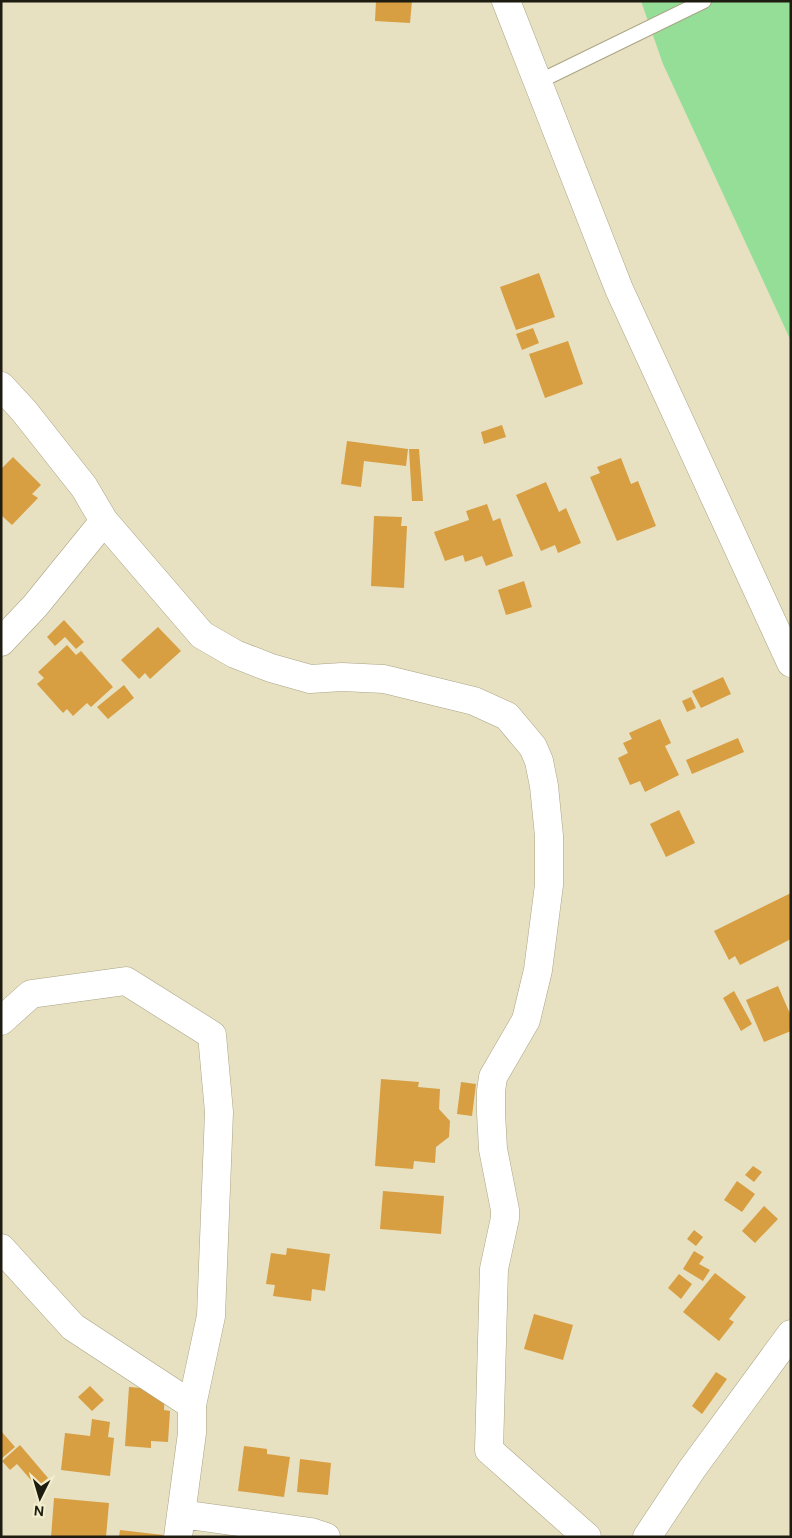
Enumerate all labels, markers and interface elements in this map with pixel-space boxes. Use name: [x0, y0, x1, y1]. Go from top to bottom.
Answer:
north arrow: [15, 1473, 65, 1523]
text: N: [33, 1502, 45, 1520]

